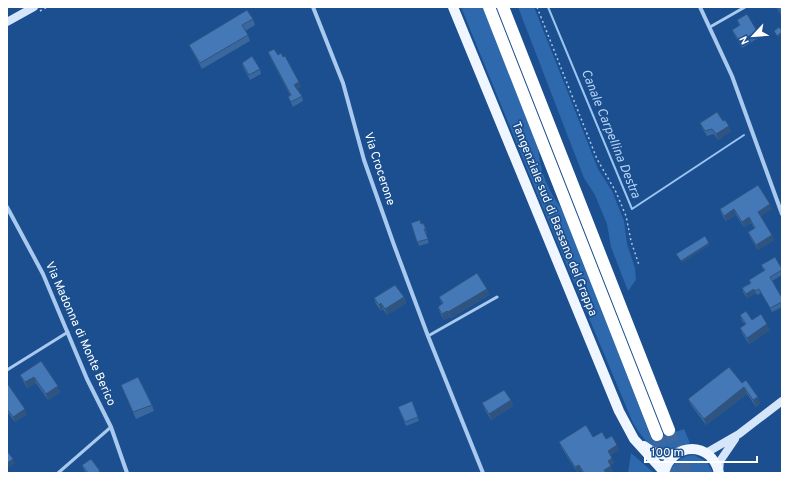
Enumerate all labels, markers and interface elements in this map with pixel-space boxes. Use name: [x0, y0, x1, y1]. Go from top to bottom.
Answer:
north arrow: [733, 16, 773, 56]
text: N: [737, 33, 753, 47]
water label: Canale Carpellina Destra: [577, 67, 643, 201]
street label: Tangenziale sud di Bassano del Grappa: [508, 119, 600, 319]
street label: Via Crocerone: [360, 130, 398, 208]
street label: Via Madonna di Monte Berico: [41, 259, 119, 409]
scale bar: [645, 438, 757, 464]
text: 100 m: [651, 445, 684, 461]

